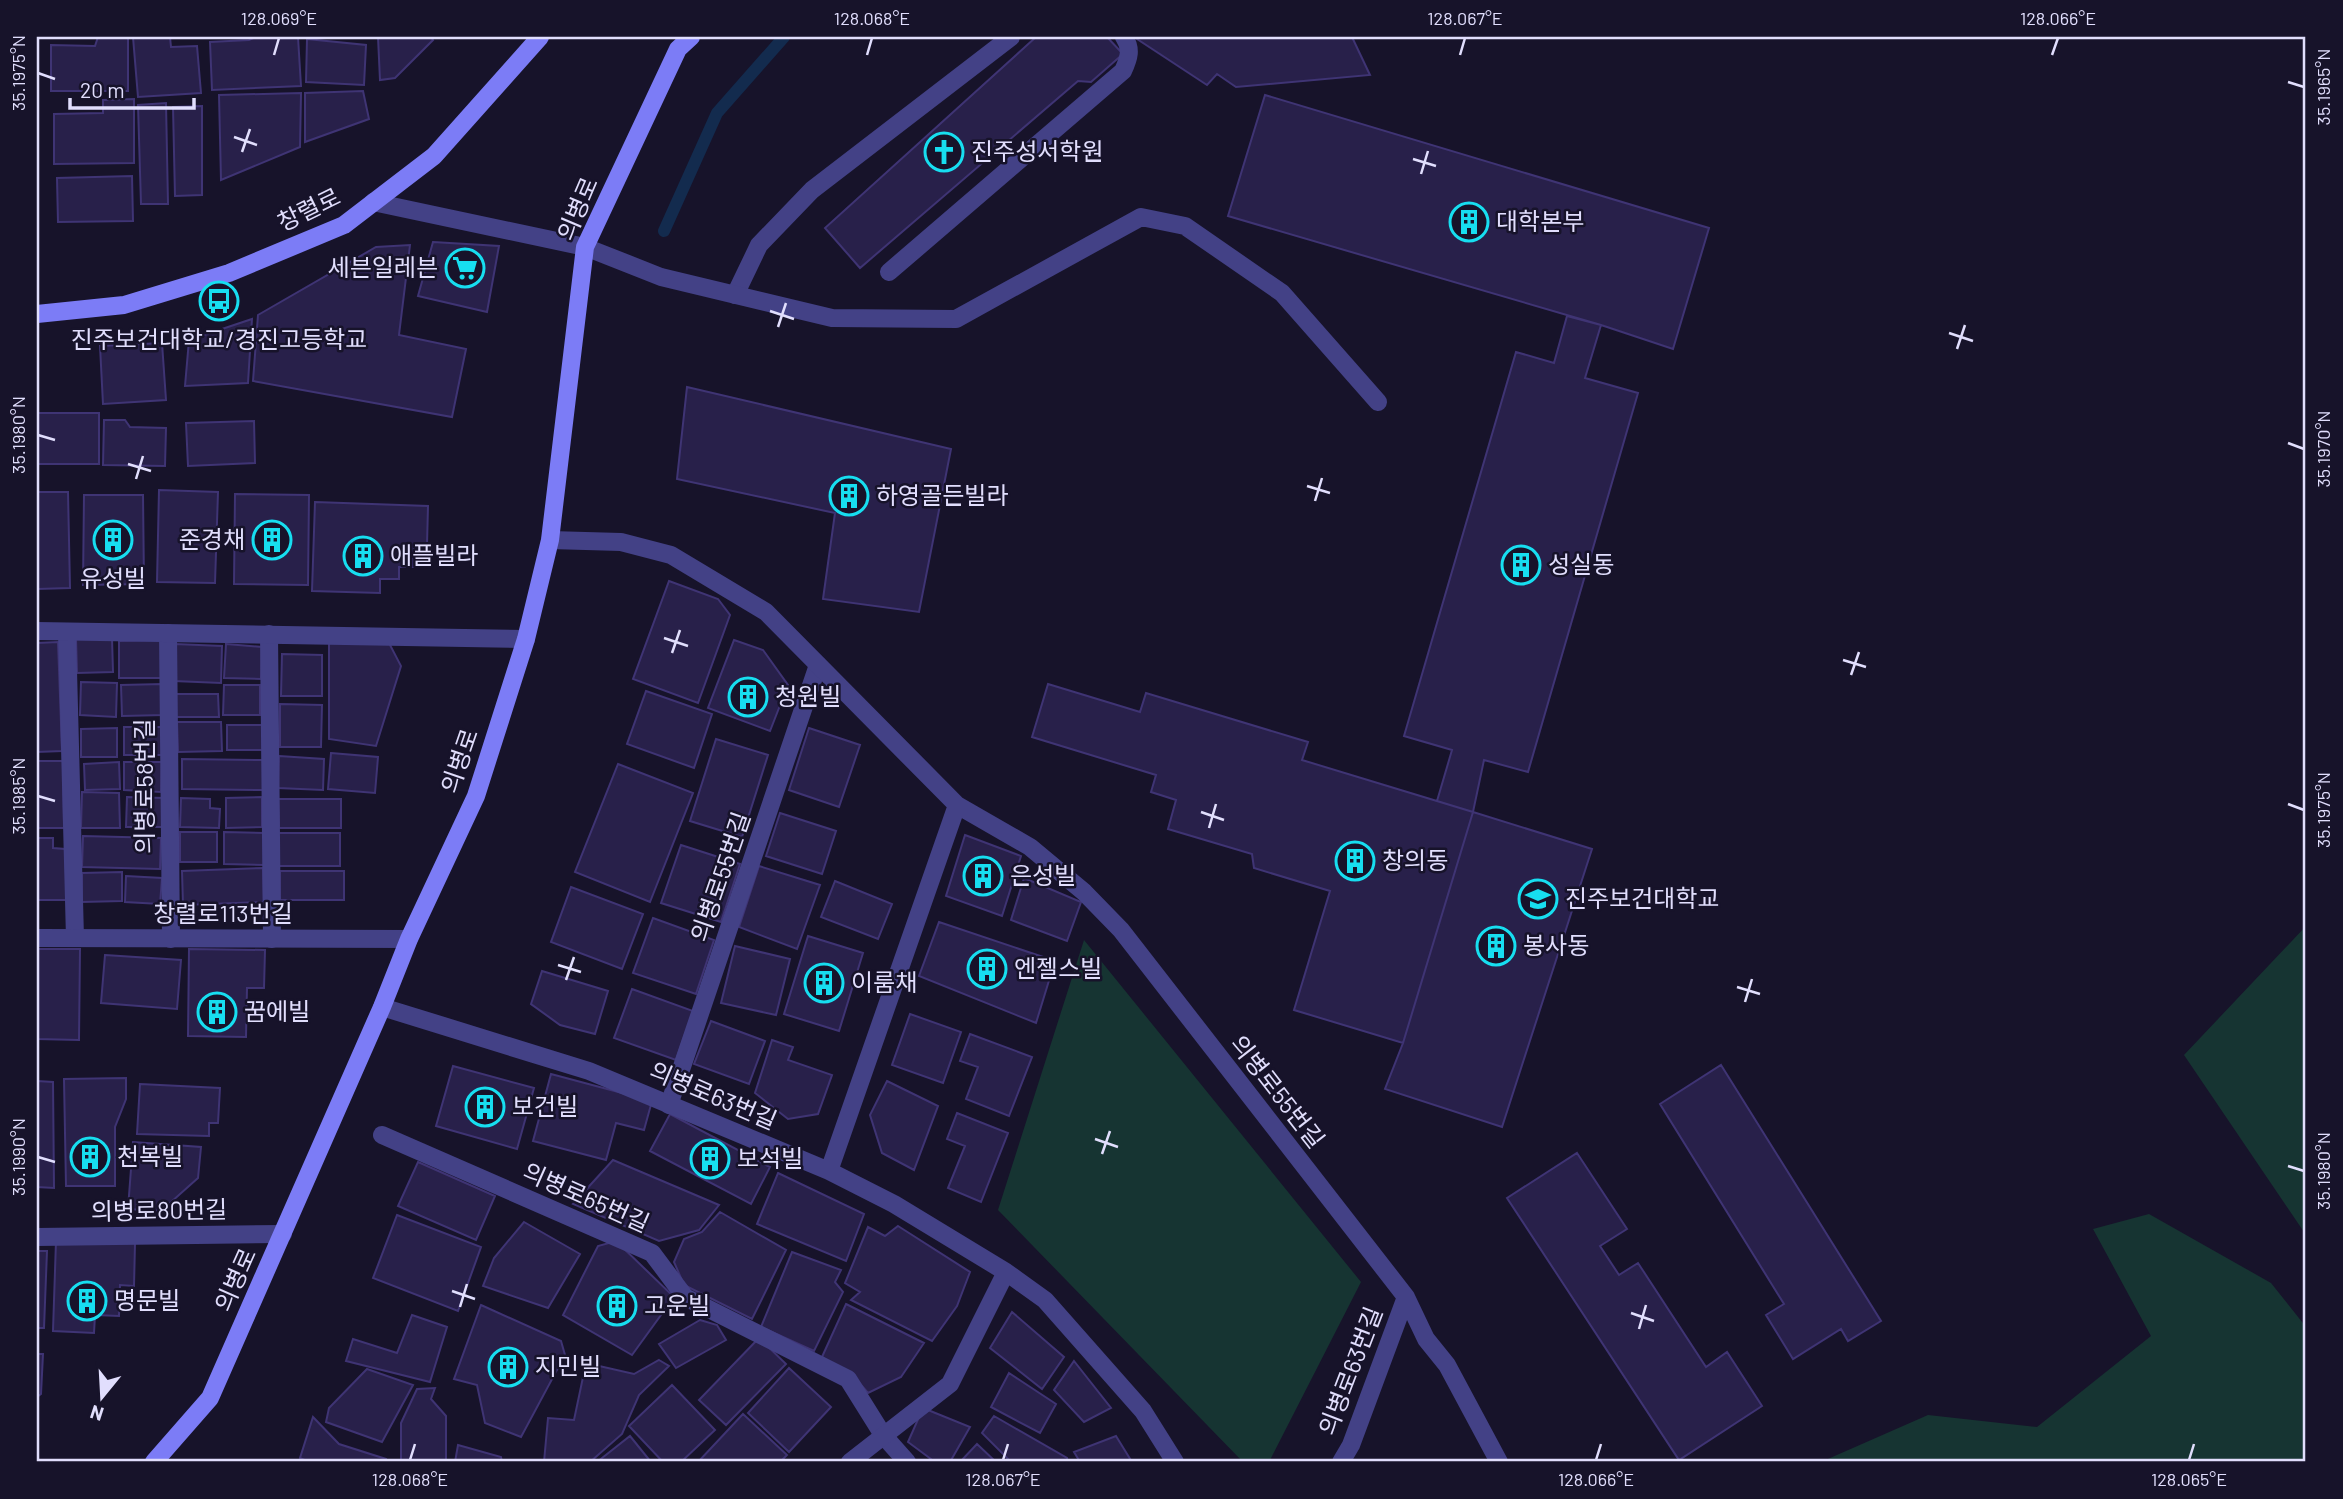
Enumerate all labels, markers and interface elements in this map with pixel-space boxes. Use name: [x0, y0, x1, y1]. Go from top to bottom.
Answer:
text: 128.069°E: [241, 7, 317, 29]
text: 128.068°E: [834, 7, 910, 29]
text: 128.067°E: [1427, 7, 1503, 29]
text: 128.066°E: [2020, 7, 2096, 29]
text: 35.1975°N: [7, 35, 29, 111]
text: 35.1965°N: [2312, 49, 2334, 125]
scale bar: [70, 66, 194, 110]
text: 20 m: [80, 77, 125, 102]
church icon: 진주성서학원: [923, 131, 965, 173]
place label: 진주성서학원: [971, 136, 1103, 165]
street label: 의병로: [550, 172, 603, 245]
street label: 창렬로: [272, 181, 344, 236]
building icon: 대학본부: [1448, 201, 1490, 243]
place label: 대학본부: [1496, 206, 1584, 235]
supermarket icon: 세븐일레븐: [444, 247, 486, 289]
place label: 세븐일레븐: [328, 252, 438, 281]
bus stop icon: 진주보건대학교/경진고등학교: [198, 280, 240, 322]
place label: 진주보건대학교/경진고등학교: [71, 324, 367, 353]
text: 35.1980°N: [7, 396, 29, 474]
text: 35.1970°N: [2312, 411, 2334, 487]
building icon: 하영골든빌라: [828, 475, 870, 517]
place label: 하영골든빌라: [876, 480, 1008, 509]
building icon: 유성빌: [92, 519, 134, 561]
building icon: 준경채: [251, 519, 293, 561]
place label: 준경채: [179, 524, 245, 553]
building icon: 애플빌라: [342, 535, 384, 577]
place label: 애플빌라: [390, 540, 478, 569]
building icon: 성실동: [1500, 544, 1542, 586]
place label: 성실동: [1548, 549, 1614, 578]
place label: 유성빌: [80, 563, 146, 592]
building icon: 청원빌: [727, 676, 769, 718]
place label: 청원빌: [775, 681, 841, 710]
street label: 의병로58번길: [129, 718, 158, 854]
street label: 의병로: [434, 724, 483, 797]
text: 35.1985°N: [7, 758, 29, 834]
text: 35.1975°N: [2312, 772, 2334, 848]
street label: 의병로55번길: [684, 808, 755, 945]
building icon: 창의동: [1334, 840, 1376, 882]
place label: 창의동: [1382, 845, 1448, 874]
building icon: 은성빌: [962, 855, 1004, 897]
place label: 은성빌: [1010, 860, 1076, 889]
school or university icon: 진주보건대학교: [1517, 878, 1559, 920]
place label: 진주보건대학교: [1565, 883, 1720, 912]
street label: 창렬로113번길: [153, 898, 293, 927]
building icon: 봉사동: [1475, 925, 1517, 967]
place label: 봉사동: [1523, 930, 1589, 959]
building icon: 엔젤스빌: [966, 948, 1008, 990]
place label: 엔젤스빌: [1014, 953, 1102, 982]
building icon: 이룸채: [803, 962, 845, 1004]
place label: 이룸채: [851, 967, 917, 996]
building icon: 꿈에빌: [196, 991, 238, 1033]
place label: 꿈에빌: [244, 996, 310, 1025]
street label: 의병로55번길: [1225, 1029, 1331, 1153]
street label: 의병로63번길: [646, 1055, 781, 1134]
building icon: 보건빌: [464, 1086, 506, 1128]
place label: 보건빌: [512, 1091, 578, 1120]
text: 35.1990°N: [7, 1118, 29, 1196]
text: 35.1980°N: [2312, 1132, 2334, 1210]
building icon: 천복빌: [69, 1136, 111, 1178]
building icon: 보석빌: [689, 1138, 731, 1180]
place label: 천복빌: [117, 1141, 183, 1170]
place label: 보석빌: [737, 1143, 803, 1172]
street label: 의병로65번길: [519, 1156, 654, 1237]
street label: 의병로80번길: [90, 1194, 227, 1225]
street label: 의병로: [208, 1243, 261, 1316]
building icon: 명문빌: [66, 1280, 108, 1322]
place label: 명문빌: [114, 1285, 180, 1314]
building icon: 고운빌: [596, 1285, 638, 1327]
place label: 고운빌: [644, 1290, 710, 1319]
street label: 의병로63번길: [1312, 1302, 1387, 1439]
building icon: 지민빌: [487, 1346, 529, 1388]
place label: 지민빌: [535, 1351, 601, 1380]
north arrow: [66, 1362, 136, 1432]
text: N: [87, 1401, 106, 1427]
text: 128.068°E: [372, 1468, 448, 1490]
text: 128.067°E: [965, 1468, 1041, 1490]
text: 128.066°E: [1558, 1468, 1634, 1490]
text: 128.065°E: [2151, 1468, 2227, 1490]

